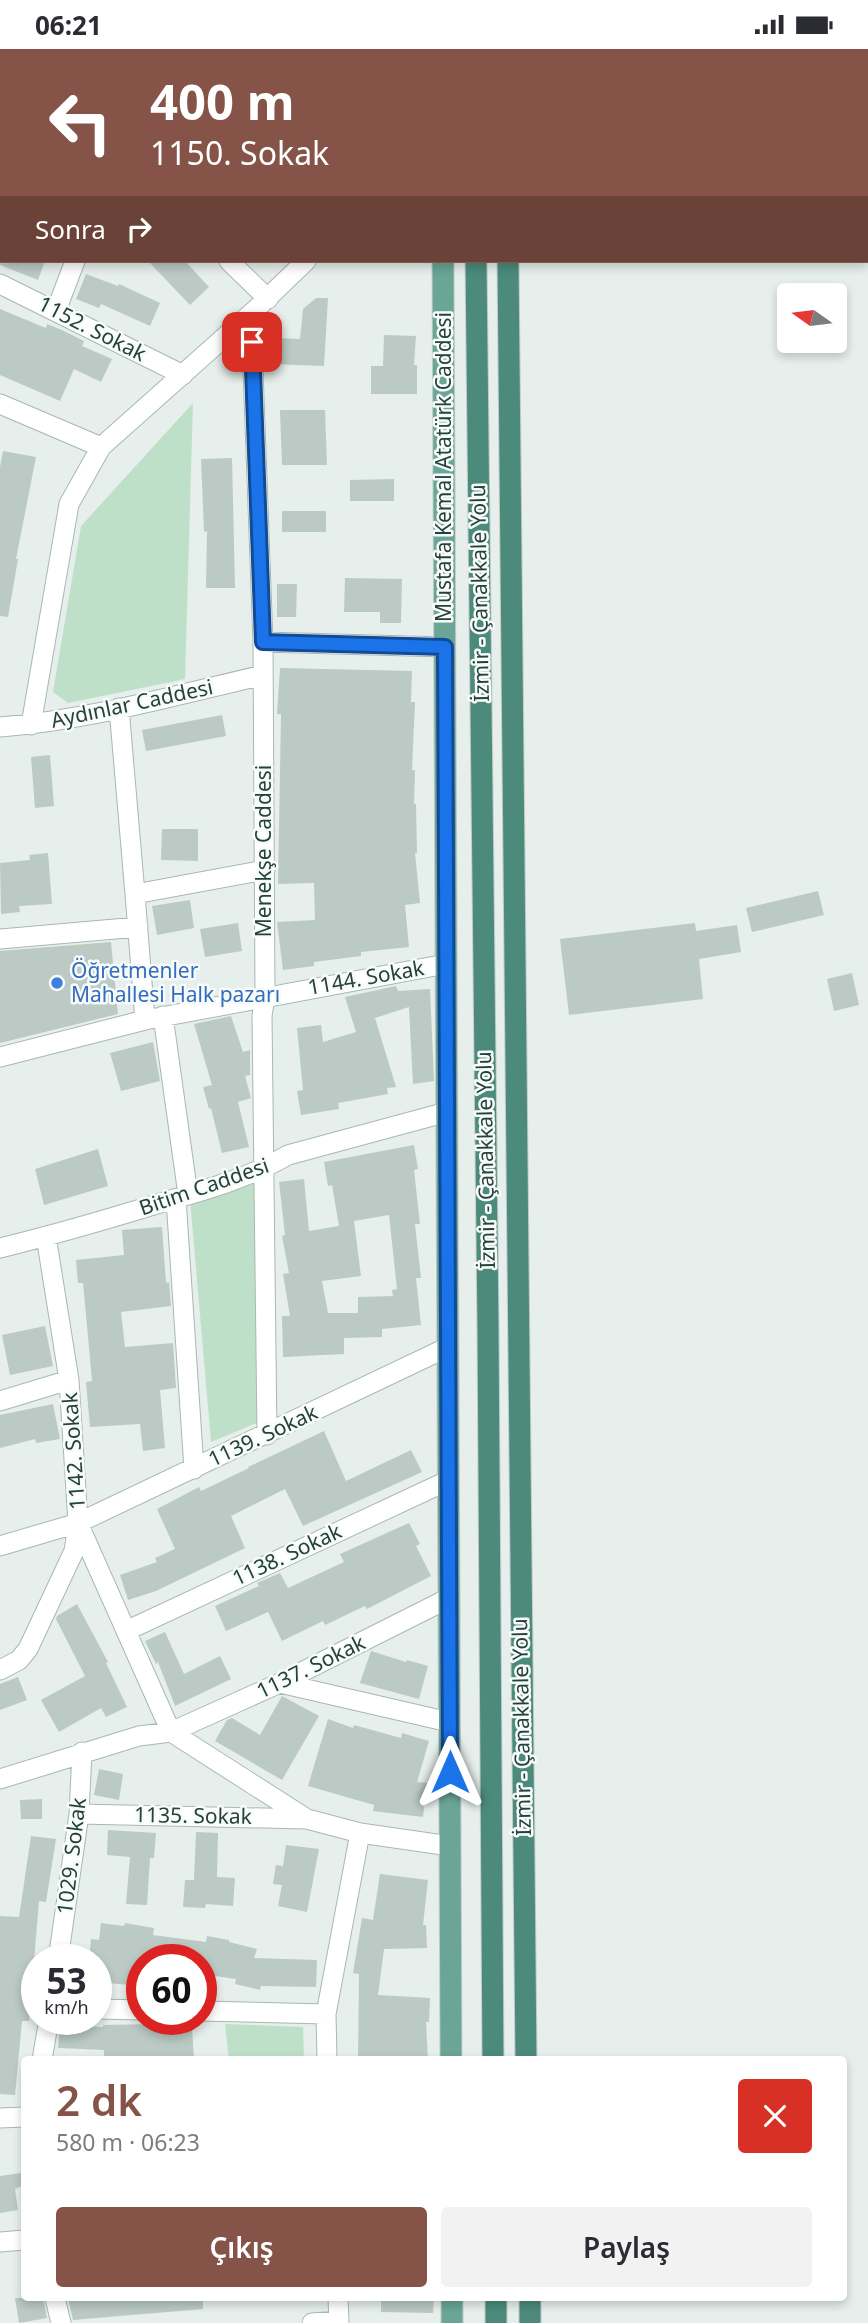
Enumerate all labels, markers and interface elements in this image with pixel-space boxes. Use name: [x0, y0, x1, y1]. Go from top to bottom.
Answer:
text: 06:21: [35, 7, 102, 43]
text: 400 m: [150, 68, 295, 134]
icon: left: [35, 77, 126, 168]
text: 1150. Sokak: [150, 131, 329, 174]
icon: right: [120, 210, 158, 248]
text: Sonra: [35, 211, 106, 247]
north arrow: [777, 283, 847, 353]
map controls: [777, 283, 847, 353]
street label: 1152. Sokak: [34, 289, 152, 368]
pin: [222, 312, 282, 372]
street label: Mustafa Kemal Atatürk Caddesi: [429, 312, 457, 622]
icon: arrive: [233, 323, 271, 361]
street label: İzmir - Çanakkale Yolu: [463, 484, 495, 702]
street label: Aydınlar Caddesi: [48, 672, 215, 734]
street label: Menekşe Caddesi: [249, 765, 277, 937]
street label: 1144. Sokak: [305, 953, 427, 1001]
place label: Öğretmenler Mahallesi Halk pazarı: [71, 956, 280, 1008]
marker: Öğretmenler Mahallesi Halk pazarı: [49, 975, 65, 991]
street label: İzmir - Çanakkale Yolu: [469, 1051, 501, 1269]
street label: Bitim Caddesi: [135, 1151, 272, 1221]
street label: 1142. Sokak: [55, 1391, 91, 1511]
street label: 1139. Sokak: [203, 1397, 322, 1473]
street label: 1138. Sokak: [227, 1516, 346, 1592]
street label: İzmir - Çanakkale Yolu: [505, 1618, 537, 1836]
street label: 1137. Sokak: [252, 1627, 370, 1704]
position arrow: [413, 1735, 487, 1809]
street label: 1029. Sokak: [50, 1795, 92, 1916]
street label: 1135. Sokak: [134, 1800, 253, 1830]
speed limit sign: 60: [126, 1944, 217, 2035]
text: 53: [46, 1957, 87, 2004]
text: km/h: [44, 1995, 89, 2019]
text: 2 dk: [56, 2071, 142, 2128]
button: close: [738, 2079, 812, 2153]
text: 580 m · 06:23: [56, 2126, 200, 2158]
button: Çıkış: [56, 2207, 427, 2287]
button: Paylaş: [441, 2207, 812, 2287]

